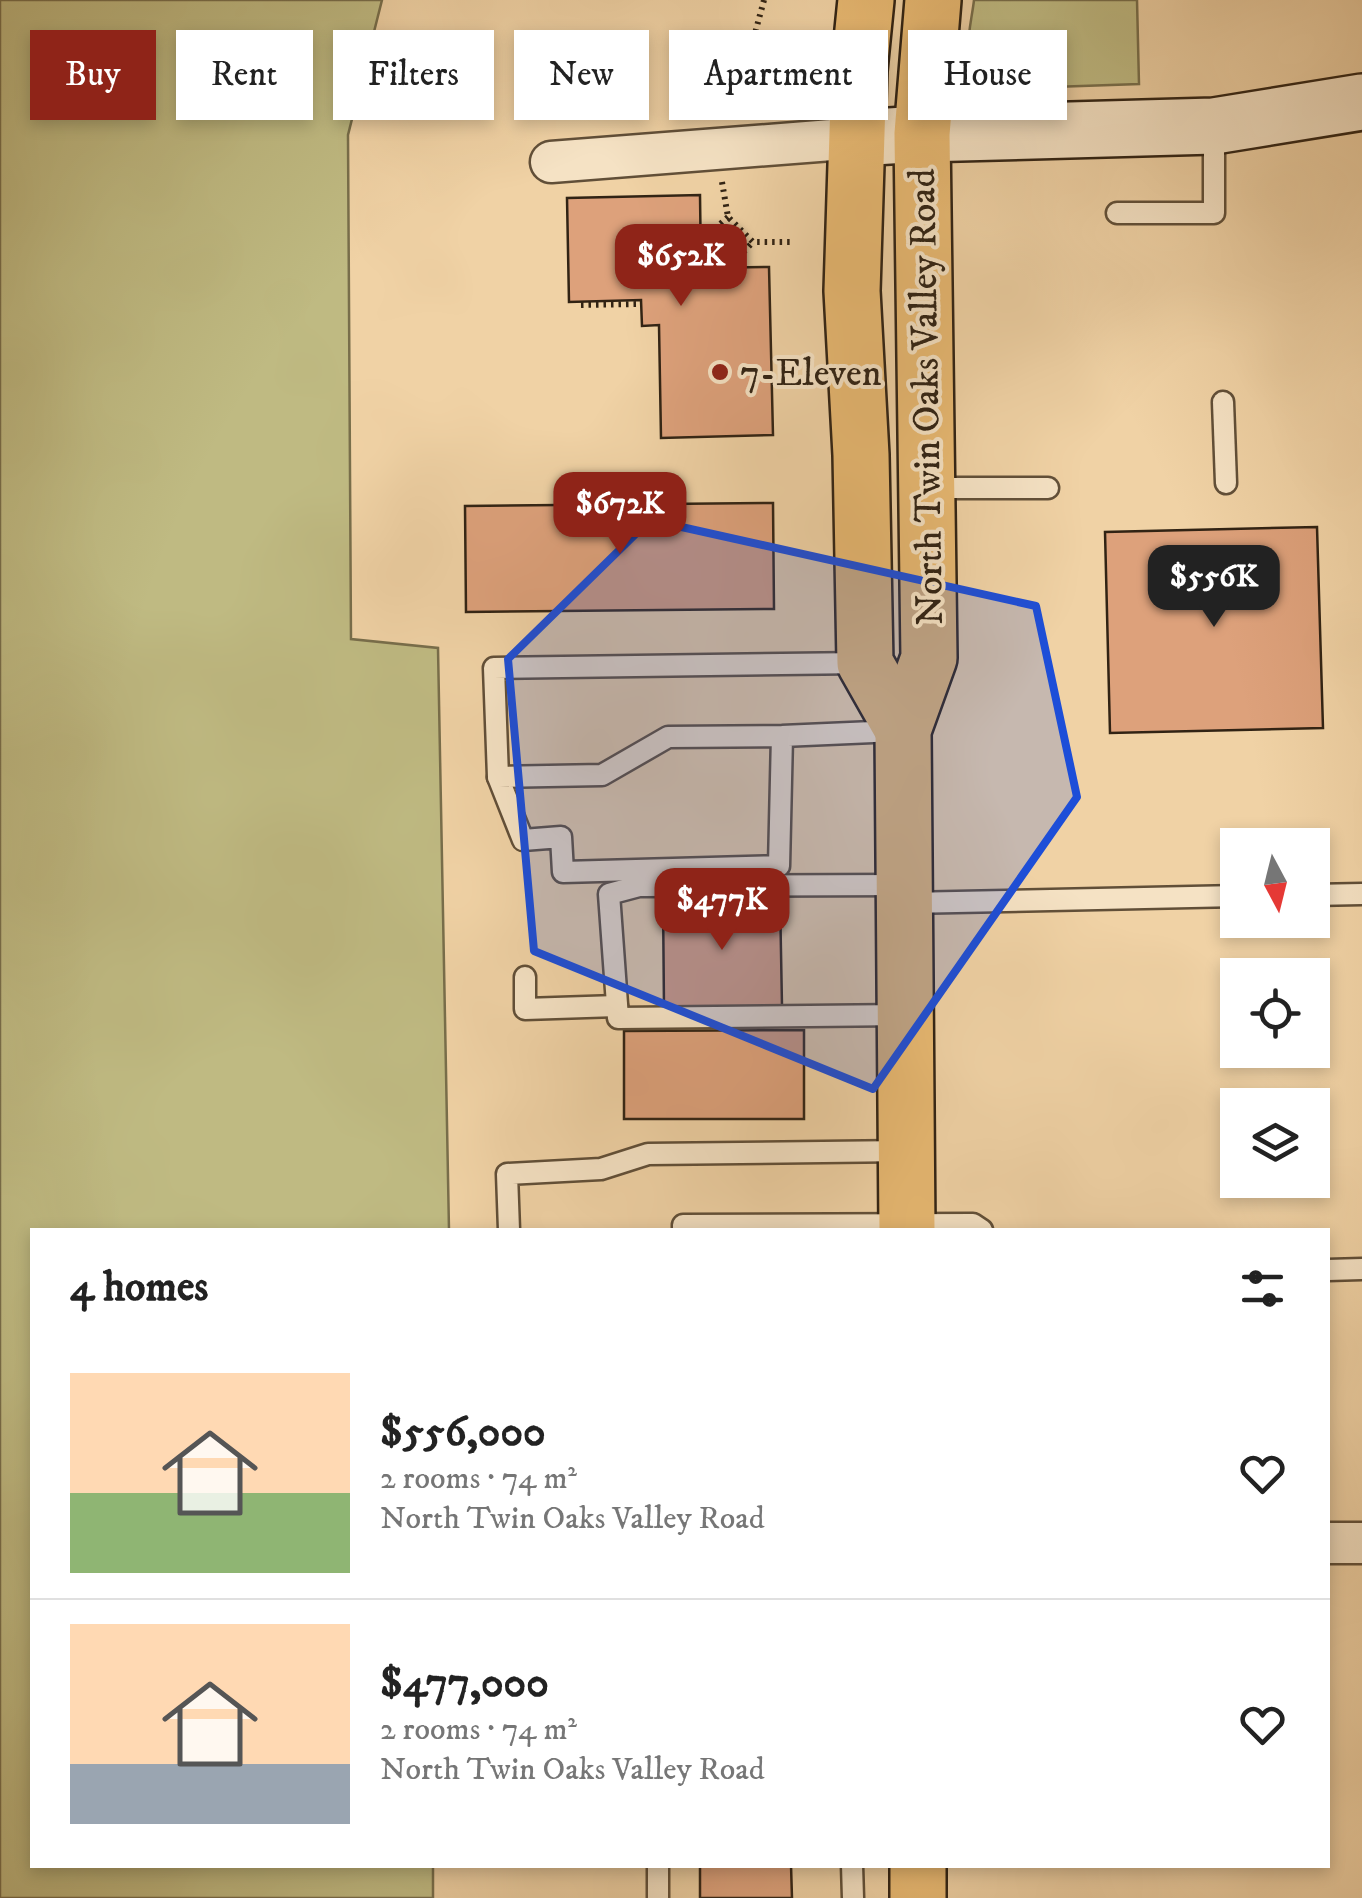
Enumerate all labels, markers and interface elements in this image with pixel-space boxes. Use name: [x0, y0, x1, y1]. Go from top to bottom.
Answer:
chip: Buy: [30, 30, 156, 120]
chip: Rent: [176, 30, 313, 120]
chip: Filters: [333, 30, 494, 120]
chip: New: [514, 30, 649, 120]
chip: Apartment: [669, 30, 888, 120]
chip: House: [908, 30, 1067, 120]
street label: North Twin Oaks Valley Road: [899, 168, 955, 626]
pin: $652K: [611, 224, 751, 309]
text: $652K: [637, 236, 725, 276]
place label: 7-Eleven: [740, 350, 882, 398]
marker: 7-Eleven: [709, 361, 731, 383]
pin: $672K: [550, 472, 690, 557]
text: $672K: [575, 484, 665, 524]
pin: $556K: [1144, 545, 1284, 630]
text: $556K: [1170, 557, 1258, 597]
north arrow: [1220, 828, 1330, 938]
map controls: [1220, 828, 1330, 1198]
pin: $477K: [652, 868, 792, 953]
text: $477K: [676, 880, 768, 920]
button: locate: [1220, 958, 1330, 1068]
button: layers: [1220, 1088, 1330, 1198]
icon: filters: [1235, 1261, 1290, 1316]
text: 4 homes: [70, 1262, 208, 1314]
text: $556,000: [380, 1407, 546, 1459]
icon: home: [150, 1413, 270, 1533]
icon: heart: [1235, 1446, 1290, 1501]
text: 2 rooms · 74 m²: [380, 1459, 577, 1499]
text: North Twin Oaks Valley Road: [380, 1499, 765, 1539]
text: $477,000: [380, 1658, 549, 1710]
icon: home: [150, 1664, 270, 1784]
icon: heart: [1235, 1697, 1290, 1752]
text: 2 rooms · 74 m²: [380, 1710, 577, 1750]
text: North Twin Oaks Valley Road: [380, 1750, 765, 1790]

